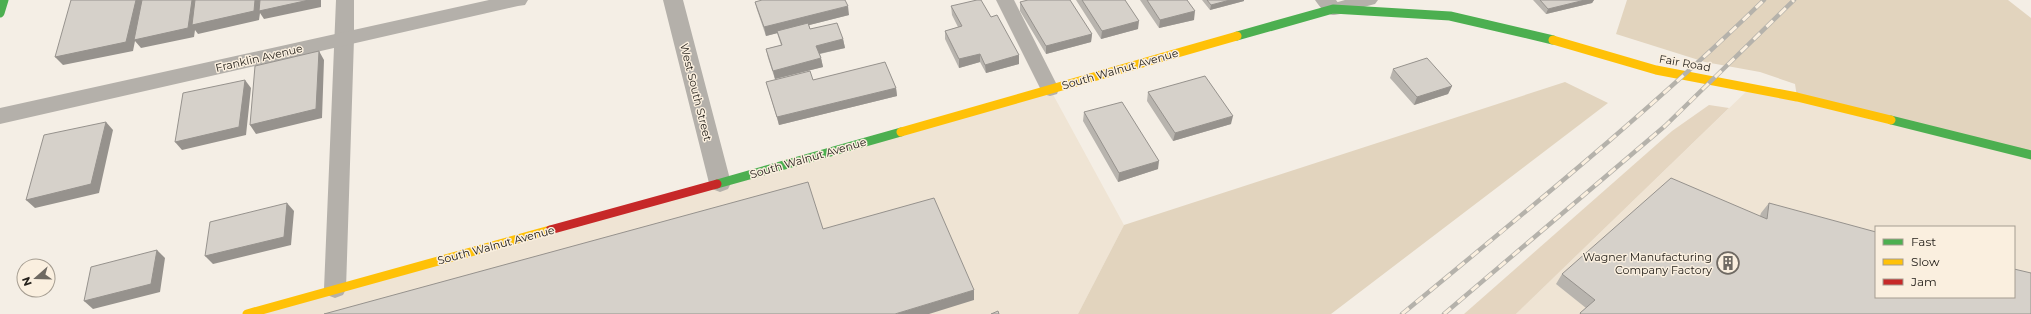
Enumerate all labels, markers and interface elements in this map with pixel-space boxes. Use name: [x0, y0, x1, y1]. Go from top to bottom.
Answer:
street label: Franklin Avenue: [214, 41, 304, 75]
street label: West South Street: [677, 42, 715, 143]
street label: South Walnut Avenue: [1060, 46, 1180, 92]
street label: Fair Road: [1658, 52, 1712, 74]
street label: South Walnut Avenue: [748, 135, 868, 181]
street label: South Walnut Avenue: [436, 223, 556, 267]
legend: [1875, 226, 2015, 298]
text: Fast: [1911, 234, 1936, 249]
place label: Wagner Manufacturing Company Factory: [1583, 250, 1712, 277]
building icon: Wagner Manufacturing Company Factory: [1715, 250, 1741, 276]
text: Slow: [1911, 254, 1940, 269]
north arrow: [16, 258, 56, 298]
text: Jam: [1910, 274, 1937, 289]
text: N: [19, 275, 35, 288]

